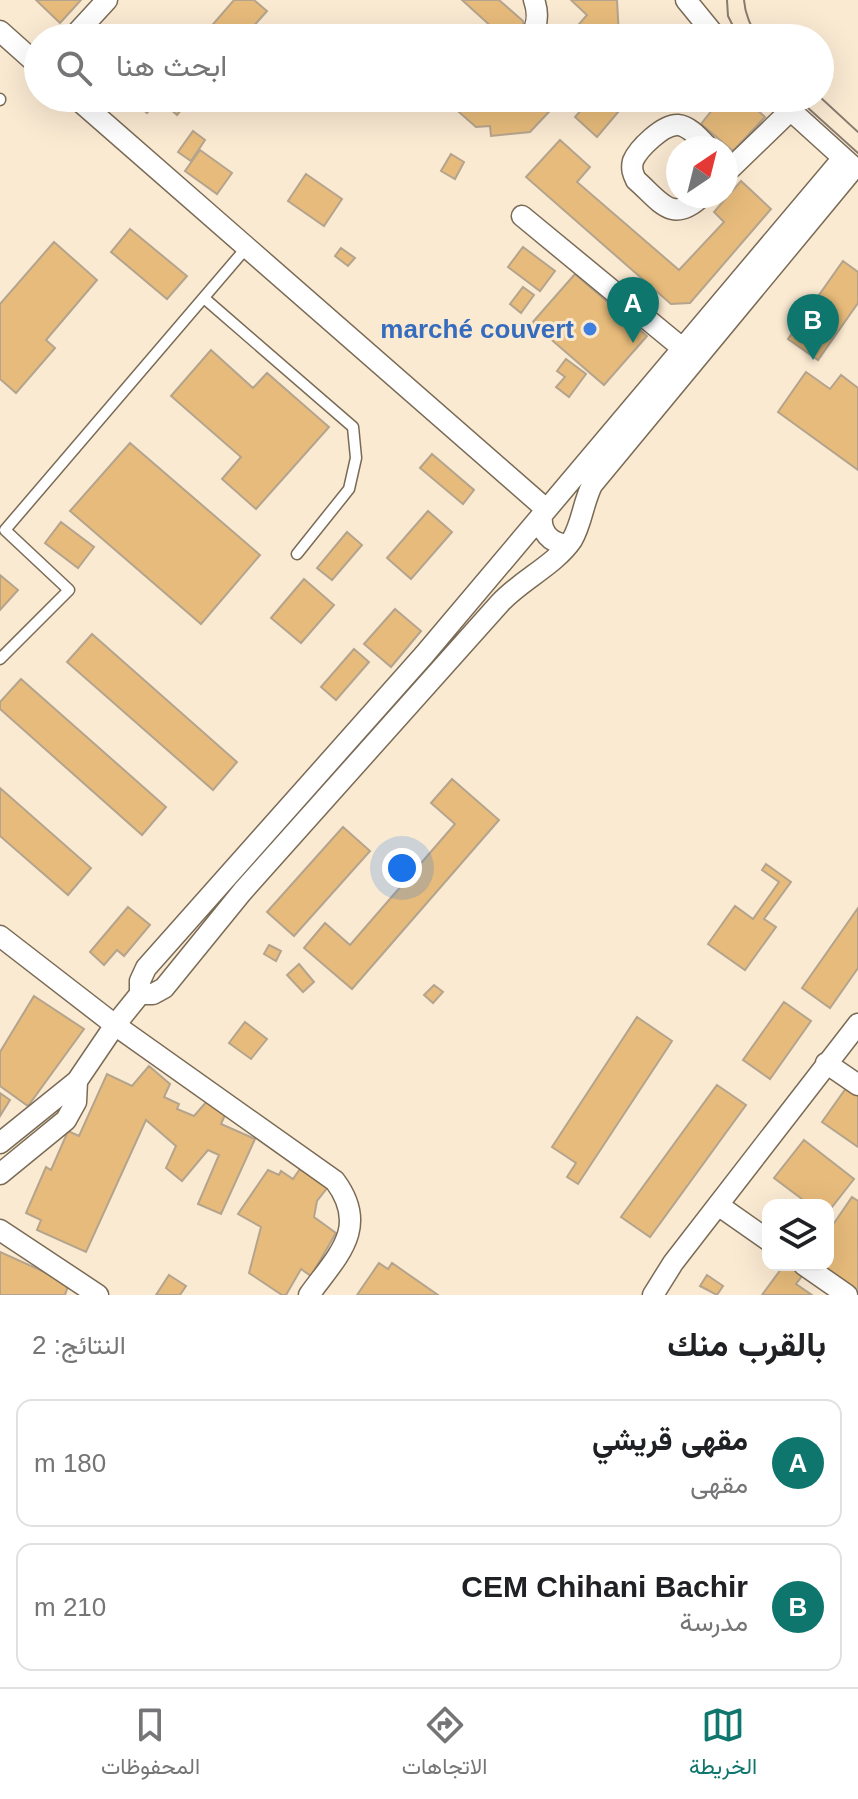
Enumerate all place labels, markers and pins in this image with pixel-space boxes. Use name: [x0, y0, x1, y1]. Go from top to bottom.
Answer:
pin: A: [607, 277, 659, 343]
pin: B: [787, 294, 839, 360]
place label: marché couvert: [380, 314, 574, 344]
marker: marché couvert: [581, 320, 599, 338]

